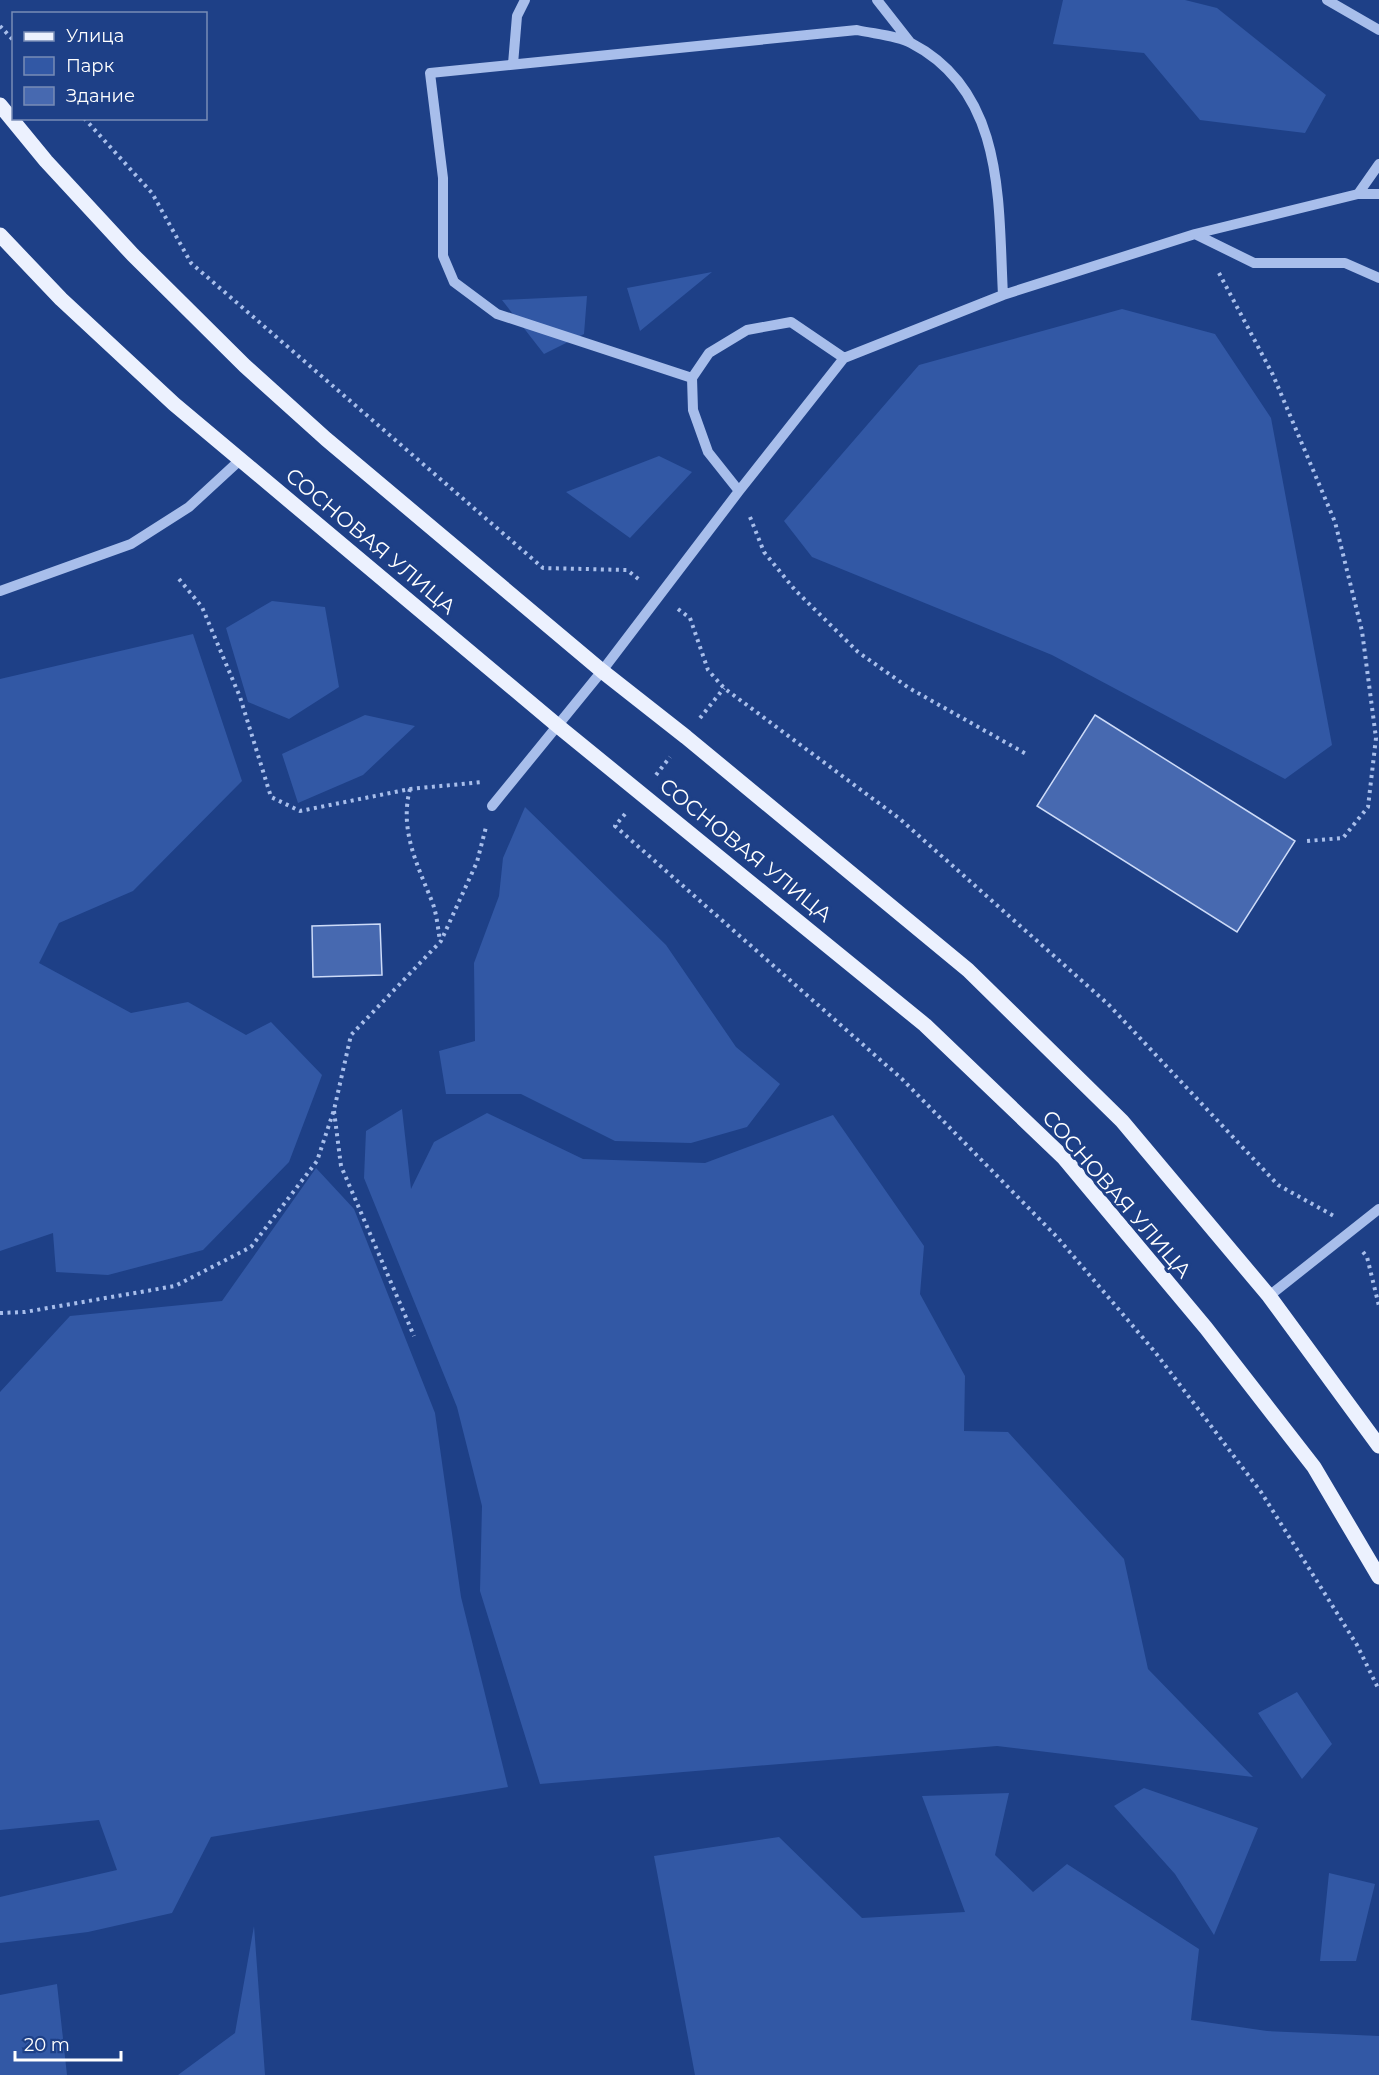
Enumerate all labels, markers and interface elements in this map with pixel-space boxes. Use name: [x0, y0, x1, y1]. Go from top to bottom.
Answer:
legend: [12, 12, 207, 120]
text: Улица: [66, 25, 124, 47]
text: Парк: [66, 55, 115, 77]
text: Здание: [66, 85, 135, 107]
street label: СОСНОВАЯ УЛИЦА: [281, 463, 461, 620]
street label: СОСНОВАЯ УЛИЦА: [655, 773, 837, 927]
street label: СОСНОВАЯ УЛИЦА: [1037, 1105, 1197, 1283]
scale bar: [15, 2024, 122, 2062]
text: 20 m: [24, 2034, 70, 2056]

